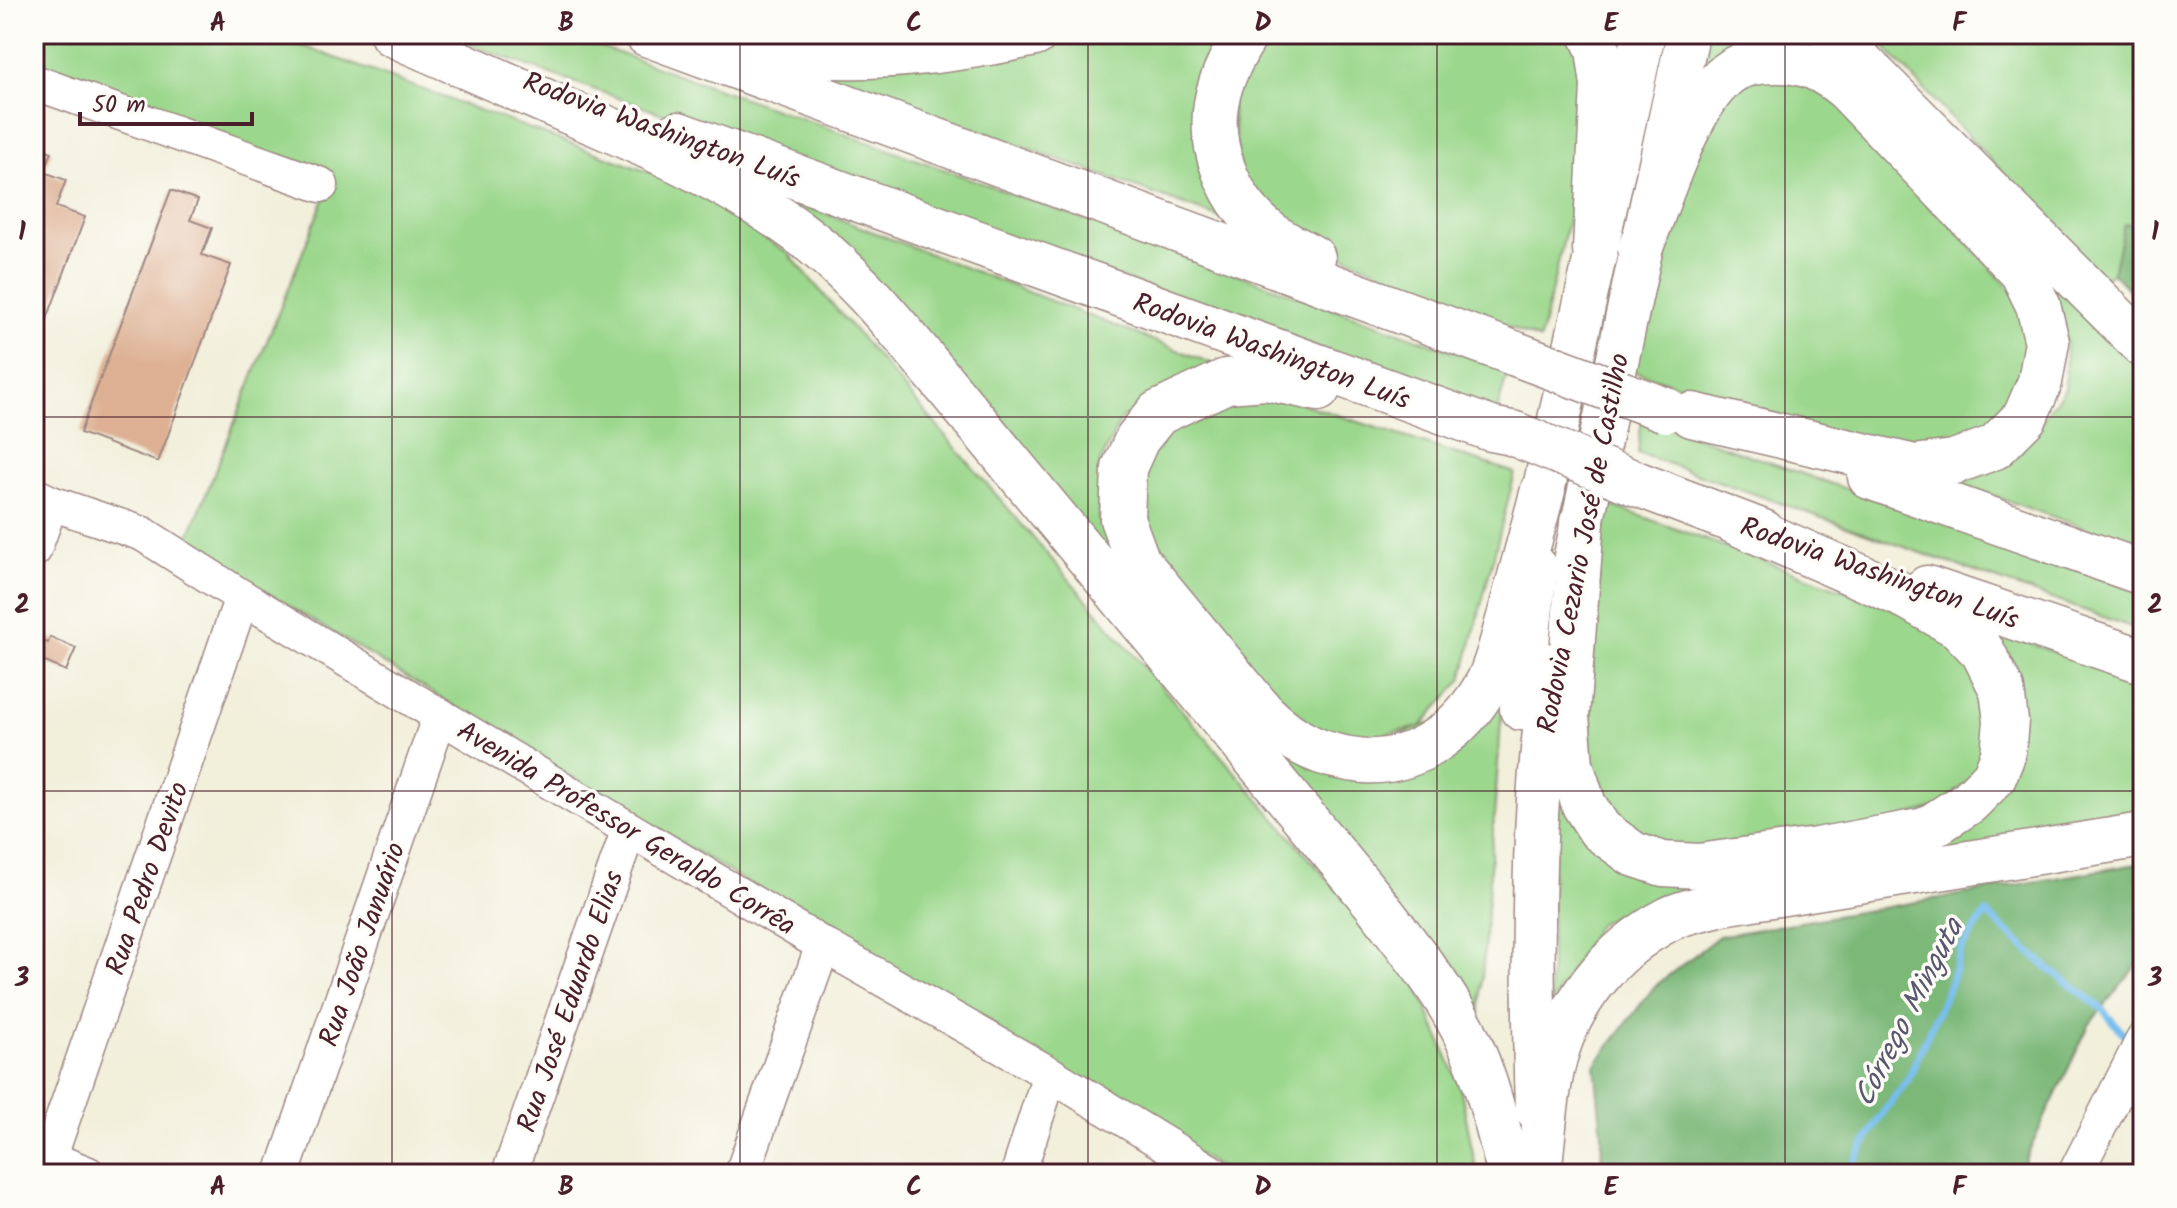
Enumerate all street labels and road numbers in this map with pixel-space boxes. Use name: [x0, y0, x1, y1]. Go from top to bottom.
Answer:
street label: Rodovia Washington Luís: [516, 60, 806, 203]
street label: Rodovia Washington Luís: [1126, 281, 1416, 424]
street label: Rodovia Cezario José de Castilho: [1526, 350, 1643, 737]
street label: Rodovia Washington Luís: [1734, 505, 2025, 643]
street label: Avenida Professor Geraldo Corrêa: [447, 710, 804, 949]
street label: Rua Pedro Devito: [94, 776, 202, 982]
street label: Rua João Januário: [307, 837, 419, 1053]
street label: Rua José Eduardo Elias: [505, 865, 637, 1139]

